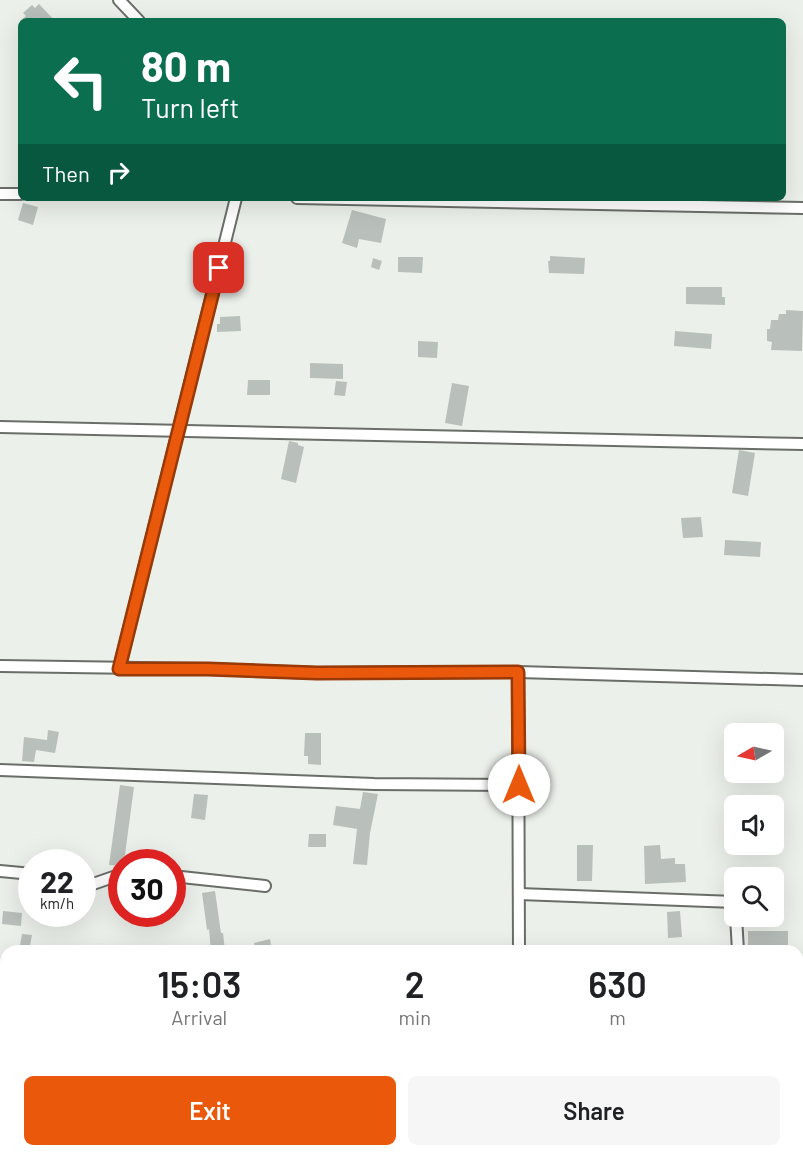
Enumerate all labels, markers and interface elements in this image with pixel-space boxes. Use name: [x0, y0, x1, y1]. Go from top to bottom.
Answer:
text: 80 m: [141, 40, 231, 90]
icon: left: [42, 42, 120, 120]
text: Turn left: [141, 91, 239, 123]
icon: right: [102, 156, 135, 189]
text: Then: [42, 160, 90, 186]
pin: [193, 242, 244, 293]
icon: arrive: [202, 251, 235, 284]
north arrow: [724, 723, 784, 783]
map controls: [724, 723, 784, 927]
position arrow: [487, 753, 551, 817]
button: sound: [724, 795, 784, 855]
speed limit sign: 30: [108, 849, 186, 927]
text: 22: [40, 863, 74, 899]
button: search: [724, 867, 784, 927]
text: km/h: [40, 894, 74, 912]
text: 15:03: [157, 962, 241, 1005]
text: 2: [405, 962, 425, 1005]
text: 630: [588, 962, 647, 1005]
text: Arrival: [171, 1005, 227, 1029]
text: min: [399, 1005, 431, 1029]
text: m: [609, 1005, 626, 1029]
button: Exit: [24, 1076, 396, 1145]
button: Share: [408, 1076, 780, 1145]

